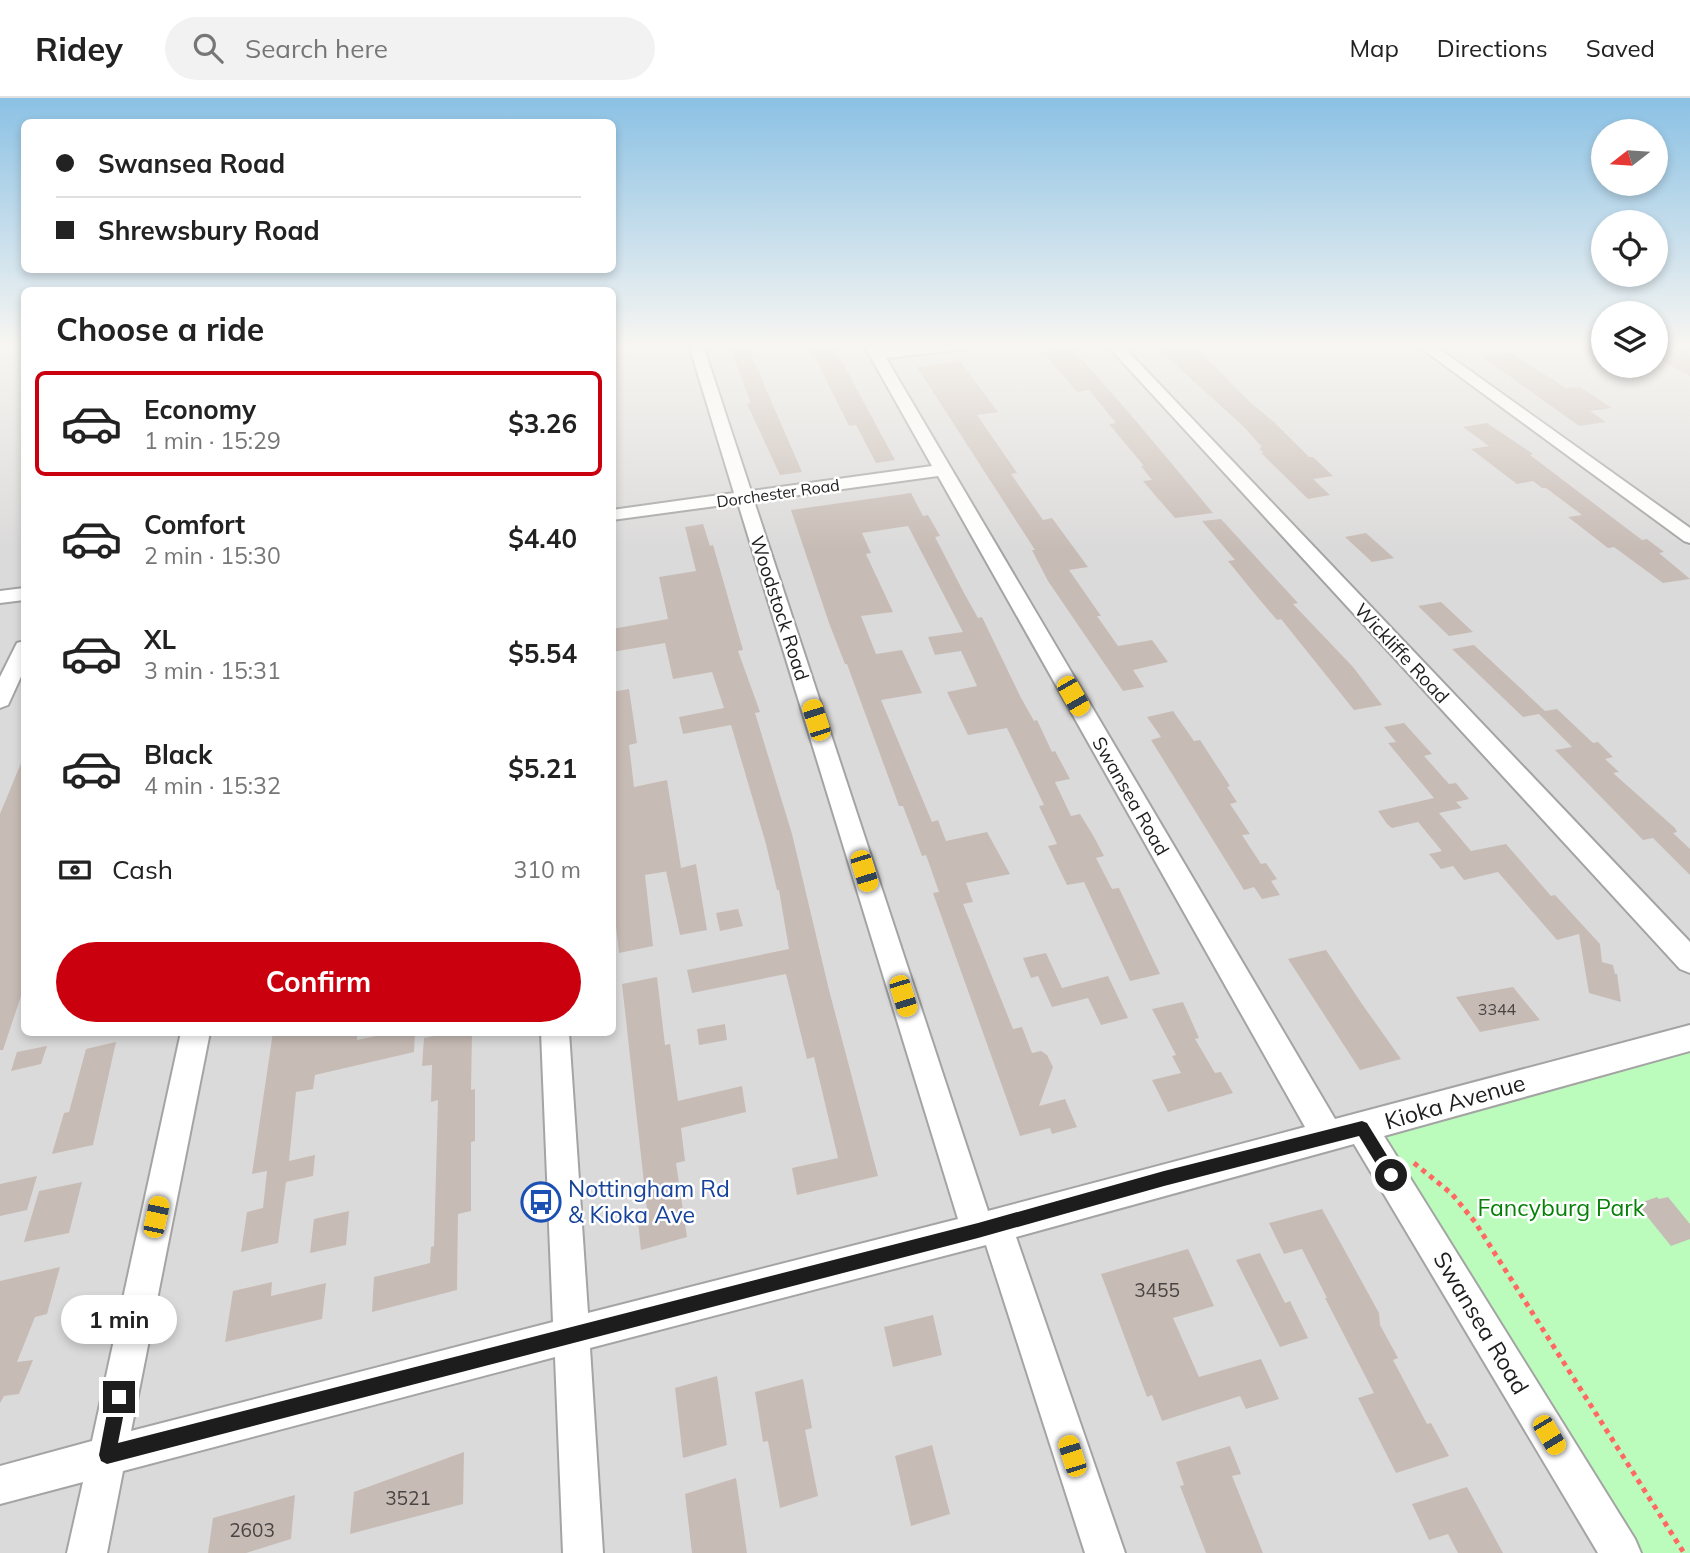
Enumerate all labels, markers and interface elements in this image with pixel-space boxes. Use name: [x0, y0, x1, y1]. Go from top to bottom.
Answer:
search box: [165, 17, 655, 80]
text: Ridey: [35, 28, 123, 69]
icon: search: [189, 29, 227, 67]
text: Search here: [245, 32, 388, 65]
text: Map: [1349, 33, 1399, 63]
text: Directions: [1437, 33, 1548, 63]
text: Saved: [1586, 33, 1655, 63]
north arrow: [1591, 119, 1668, 196]
map controls: [1591, 119, 1668, 378]
text: Swansea Road: [98, 147, 285, 180]
button: locate: [1591, 210, 1668, 287]
text: Shrewsbury Road: [98, 214, 320, 247]
button: layers: [1591, 301, 1668, 378]
text: Choose a ride: [56, 309, 264, 349]
icon: car: [60, 392, 123, 455]
text: Economy: [144, 393, 256, 426]
text: $3.26: [508, 407, 577, 440]
text: 1 min · 15:29: [144, 426, 281, 455]
street label: Dorchester Road: [715, 474, 841, 512]
icon: car: [60, 507, 123, 570]
text: Comfort: [144, 508, 245, 541]
text: $4.40: [508, 522, 577, 555]
street label: Woodstock Road: [745, 533, 815, 683]
text: 2 min · 15:30: [144, 541, 281, 570]
street label: Wickliffe Road: [1350, 598, 1454, 708]
icon: car: [60, 622, 123, 685]
text: XL: [144, 623, 176, 656]
text: $5.54: [508, 637, 577, 670]
text: 3 min · 15:31: [144, 656, 281, 685]
car: [1054, 673, 1093, 719]
car: [800, 697, 833, 743]
street label: Swansea Road: [1087, 732, 1175, 860]
icon: car: [60, 737, 123, 800]
text: Black: [144, 738, 212, 771]
text: $5.21: [508, 752, 577, 785]
text: 4 min · 15:32: [144, 771, 281, 800]
car: [848, 848, 881, 894]
icon: cash: [56, 851, 94, 889]
text: Cash: [112, 853, 173, 886]
text: 310 m: [513, 855, 581, 884]
button: Confirm: [56, 942, 581, 1022]
car: [887, 973, 920, 1019]
house number: 3344: [1478, 999, 1517, 1019]
street label: Kioka Avenue: [1381, 1068, 1528, 1135]
route start: [1375, 1159, 1407, 1191]
place label: Nottingham Rd & Kioka Ave: [568, 1174, 730, 1229]
bus stop icon: Nottingham Rd & Kioka Ave: [520, 1181, 562, 1223]
park label: Fancyburg Park: [1478, 1193, 1646, 1222]
car: [142, 1194, 171, 1240]
street label: Swansea Road: [1427, 1246, 1535, 1399]
house number: 3455: [1134, 1278, 1180, 1302]
callout: 1 min: [61, 1296, 177, 1344]
text: 1 min: [89, 1305, 149, 1334]
route end: [103, 1381, 135, 1413]
car: [1530, 1412, 1569, 1458]
car: [1056, 1433, 1089, 1479]
house number: 3521: [385, 1486, 431, 1510]
house number: 2603: [229, 1518, 275, 1542]

